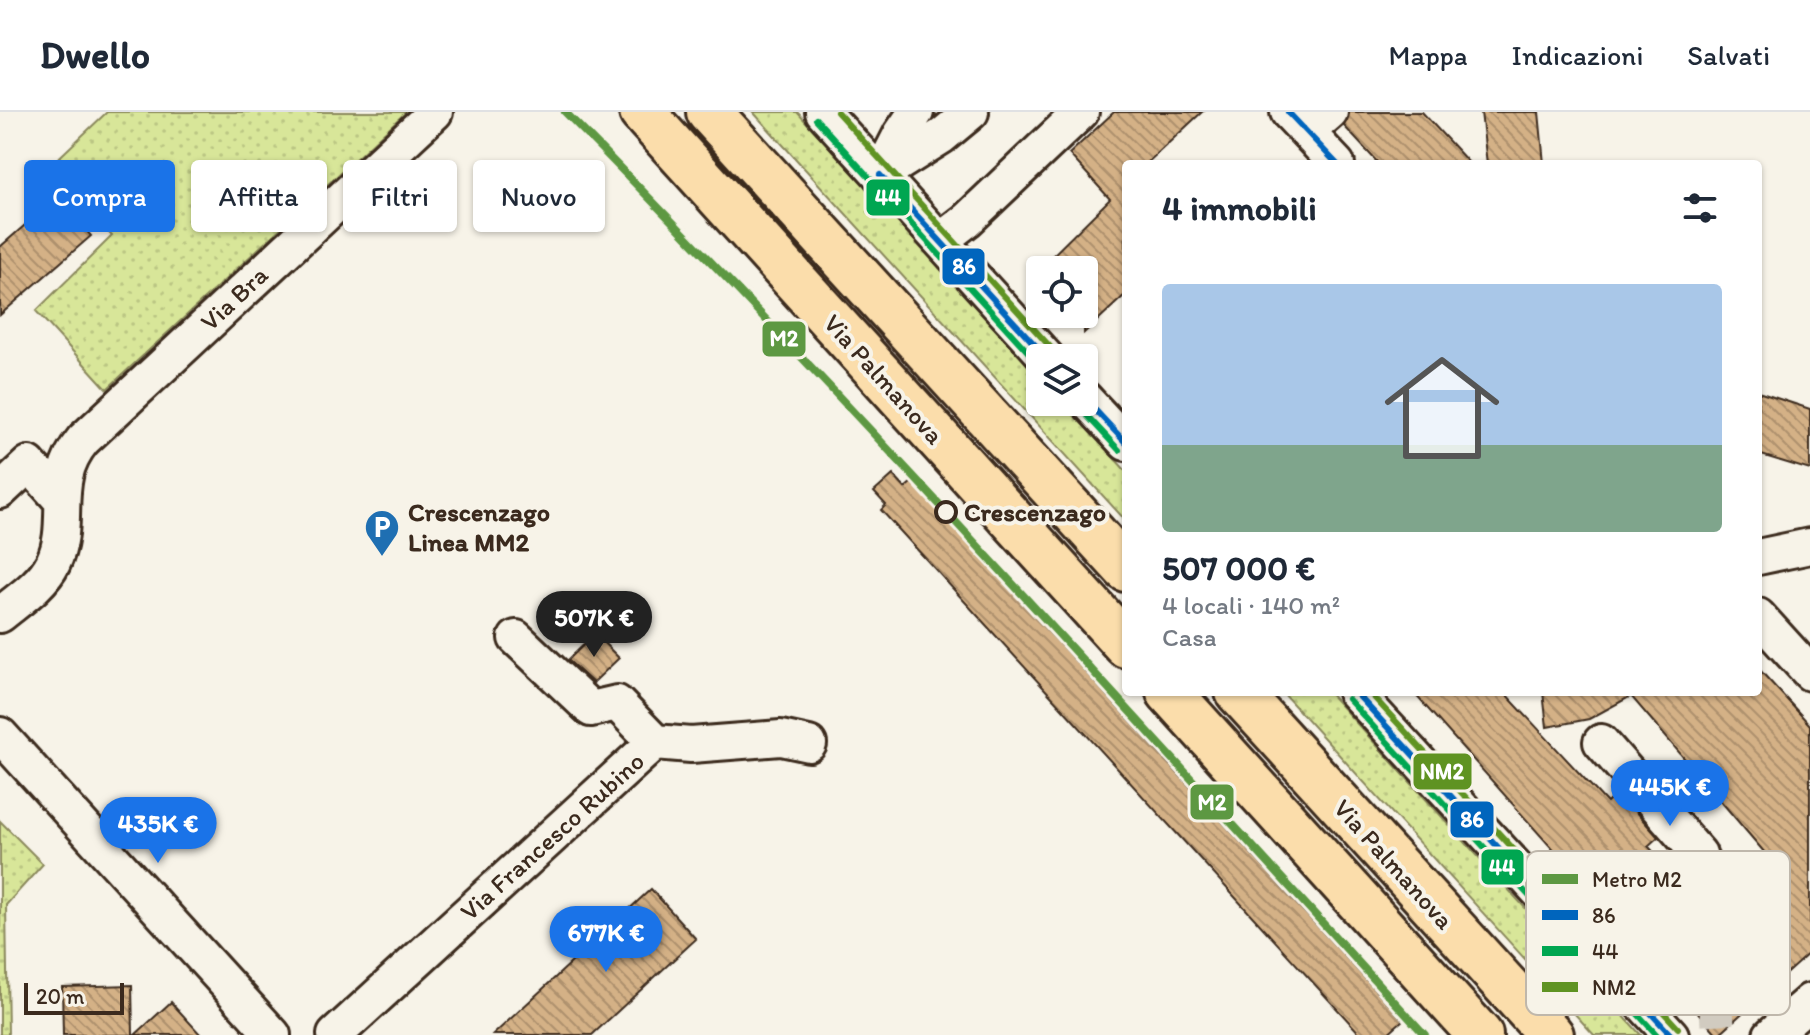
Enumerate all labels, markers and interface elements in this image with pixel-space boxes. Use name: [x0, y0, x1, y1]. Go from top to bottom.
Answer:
text: Dwello: [40, 32, 150, 78]
text: Mappa: [1389, 38, 1468, 72]
text: Indicazioni: [1512, 38, 1643, 72]
text: Salvati: [1687, 38, 1770, 72]
chip: Compra: [24, 160, 175, 232]
chip: Affitta: [191, 160, 327, 232]
chip: Filtri: [343, 160, 457, 232]
chip: Nuovo: [473, 160, 605, 232]
line badge: 44: [865, 178, 911, 217]
text: 44: [875, 184, 902, 211]
icon: filters: [1678, 186, 1722, 230]
text: 4 immobili: [1162, 188, 1317, 229]
line badge: 86: [941, 247, 986, 286]
text: 86: [952, 253, 976, 280]
map controls: [1026, 256, 1098, 416]
button: locate: [1026, 256, 1098, 328]
street label: Via Bra: [194, 258, 275, 337]
street label: Via Palmanova: [817, 307, 951, 451]
line badge: M2: [761, 320, 807, 358]
text: M2: [770, 325, 799, 352]
icon: home: [1370, 336, 1514, 480]
button: layers: [1026, 344, 1098, 416]
place label: Crescenzago Linea MM2: [408, 496, 550, 558]
place label: Crescenzago: [964, 496, 1106, 528]
marker: Crescenzago: [935, 501, 957, 523]
parking icon: Crescenzago Linea MM2: [363, 508, 401, 558]
text: 507 000 €: [1162, 548, 1315, 589]
text: 4 locali · 140 m²: [1162, 589, 1340, 621]
pin: 507K €: [529, 591, 659, 659]
text: 507K €: [554, 601, 634, 633]
text: Casa: [1162, 621, 1217, 653]
street label: Via Francesco Rubino: [453, 745, 651, 927]
line badge: NM2: [1412, 752, 1473, 791]
text: NM2: [1420, 758, 1465, 785]
pin: 445K €: [1605, 760, 1735, 828]
text: 445K €: [1629, 770, 1711, 802]
line badge: M2: [1189, 783, 1235, 821]
text: M2: [1198, 789, 1227, 816]
street label: Via Palmanova: [1327, 792, 1461, 936]
pin: 435K €: [93, 797, 223, 865]
line badge: 86: [1449, 800, 1495, 839]
text: 86: [1460, 806, 1484, 833]
text: 435K €: [118, 807, 198, 839]
line badge: 44: [1480, 848, 1525, 886]
legend: [1526, 851, 1790, 1015]
text: 44: [1489, 854, 1516, 881]
text: Metro M2: [1592, 866, 1682, 893]
text: 86: [1592, 902, 1616, 929]
pin: 677K €: [541, 906, 671, 974]
text: 677K €: [568, 916, 644, 948]
text: 44: [1592, 938, 1618, 965]
text: NM2: [1592, 974, 1637, 1001]
scale bar: [24, 979, 124, 1015]
text: 20 m: [36, 983, 85, 1010]

